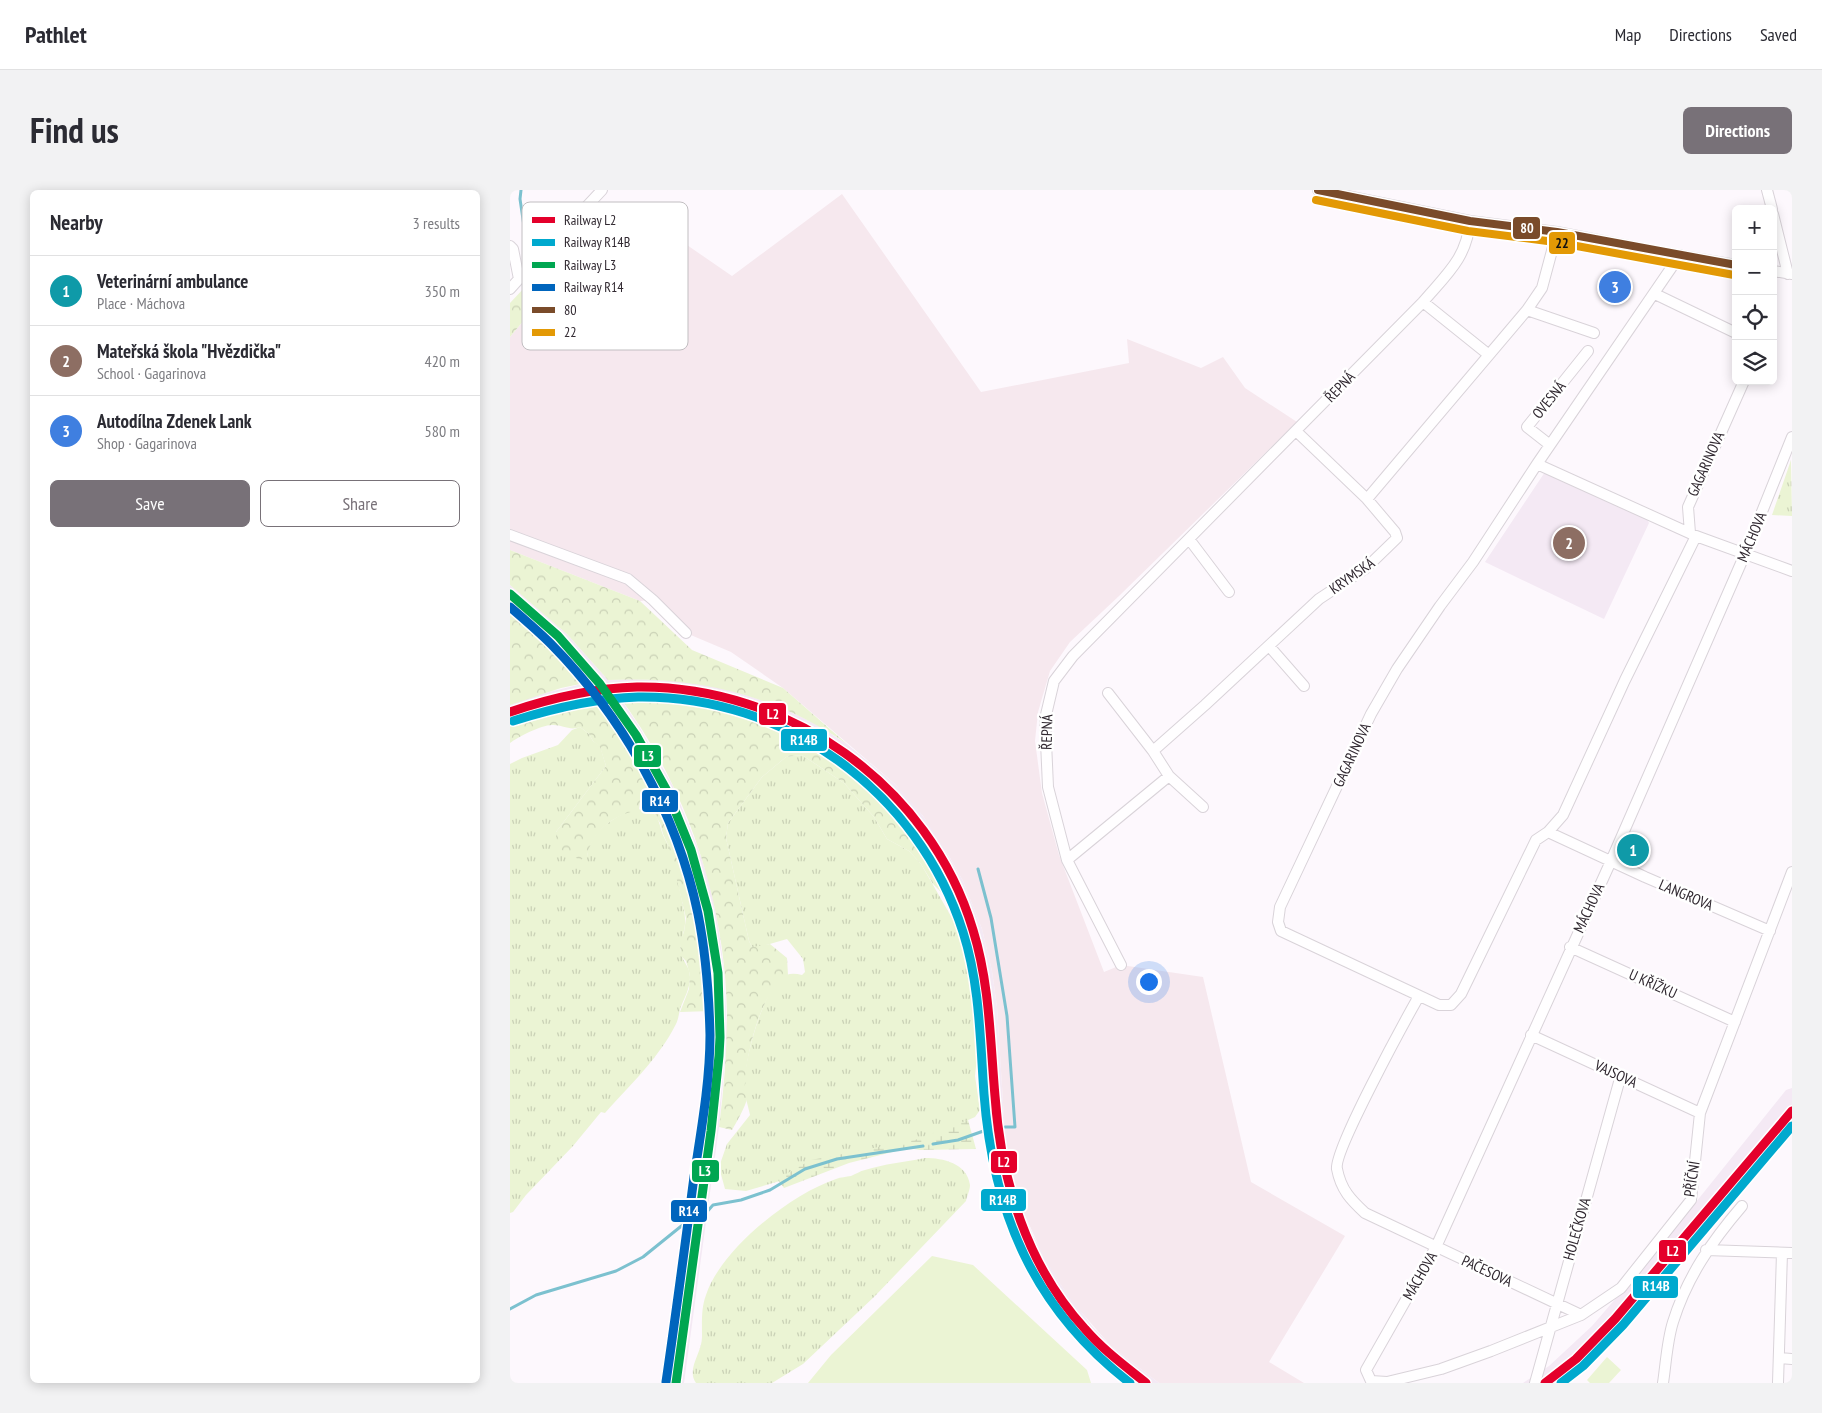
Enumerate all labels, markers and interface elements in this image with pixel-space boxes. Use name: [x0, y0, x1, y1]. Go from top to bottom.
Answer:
text: Pathlet: [25, 19, 87, 50]
text: Map: [1615, 23, 1641, 46]
text: Directions: [1669, 23, 1732, 46]
text: Saved: [1760, 23, 1797, 46]
text: Find us: [30, 107, 119, 153]
button: Directions: [1683, 107, 1792, 154]
legend: [522, 202, 688, 350]
map controls: [1732, 205, 1777, 385]
button: +: [1732, 205, 1777, 250]
text: Nearby: [50, 209, 103, 236]
text: Railway L2: [564, 211, 616, 229]
text: 3 results: [413, 213, 460, 233]
line badge: 80: [1512, 216, 1541, 240]
text: 80: [1520, 219, 1534, 237]
line badge: 22: [1548, 231, 1576, 255]
text: Railway R14B: [564, 233, 630, 251]
text: 22: [1555, 234, 1569, 252]
button: −: [1732, 250, 1777, 295]
text: Railway L3: [564, 256, 616, 274]
pin: 3: [1599, 268, 1631, 306]
text: Veterinární ambulance: [97, 269, 249, 293]
text: Railway R14: [564, 278, 624, 296]
text: 1: [62, 281, 70, 301]
text: 350 m: [425, 281, 460, 301]
text: Place · Máchova: [97, 293, 185, 313]
button: locate: [1732, 295, 1777, 340]
text: 80: [564, 301, 577, 319]
text: 22: [564, 323, 577, 341]
text: Mateřská škola "Hvězdička": [97, 339, 281, 363]
button: layers: [1732, 340, 1777, 385]
text: 2: [62, 351, 70, 371]
text: 420 m: [425, 351, 460, 371]
text: School · Gagarinova: [97, 363, 206, 383]
street label: ŘEPNÁ: [1320, 367, 1359, 406]
street label: OVESNÁ: [1528, 376, 1570, 422]
text: Autodílna Zdenek Lank: [97, 409, 252, 433]
text: 3: [62, 421, 70, 441]
text: 580 m: [425, 421, 460, 441]
street label: GAGARINOVA: [1683, 428, 1729, 499]
text: Shop · Gagarinova: [97, 433, 197, 453]
button: Save: [50, 480, 250, 527]
button: Share: [260, 480, 460, 527]
street label: MÁCHOVA: [1733, 508, 1771, 565]
pin: 2: [1553, 524, 1585, 562]
street label: KRYMSKÁ: [1325, 553, 1379, 598]
line badge: L2: [758, 702, 787, 726]
text: L2: [767, 705, 779, 723]
street label: ŘEPNÁ: [1036, 713, 1057, 750]
street label: GAGARINOVA: [1328, 719, 1375, 790]
line badge: R14B: [780, 728, 828, 752]
text: R14B: [790, 731, 818, 749]
line badge: L3: [633, 744, 662, 768]
text: L3: [642, 747, 654, 765]
line badge: R14: [641, 789, 679, 813]
text: R14: [650, 792, 671, 810]
pin: 1: [1617, 831, 1649, 869]
street label: LANGROVA: [1656, 875, 1717, 915]
street label: MÁCHOVA: [1569, 879, 1609, 936]
street label: U KŘÍŽKU: [1626, 965, 1680, 1003]
your location: [1136, 969, 1162, 995]
street label: VAJSOVA: [1591, 1055, 1641, 1092]
line badge: L2: [990, 1150, 1018, 1174]
text: L2: [998, 1153, 1010, 1171]
line badge: L3: [691, 1159, 720, 1183]
street label: PŘÍČNÍ: [1679, 1159, 1704, 1198]
text: L3: [699, 1162, 711, 1180]
line badge: R14B: [980, 1188, 1027, 1212]
text: R14B: [989, 1191, 1017, 1209]
street label: HOLEČKOVA: [1559, 1194, 1595, 1262]
line badge: R14: [670, 1199, 708, 1223]
text: R14: [679, 1202, 700, 1220]
line badge: L2: [1658, 1239, 1687, 1263]
text: L2: [1667, 1242, 1679, 1260]
street label: MÁCHOVA: [1398, 1247, 1441, 1303]
street label: PAČESOVA: [1459, 1251, 1516, 1291]
line badge: R14B: [1632, 1275, 1679, 1299]
text: R14B: [1642, 1277, 1670, 1295]

